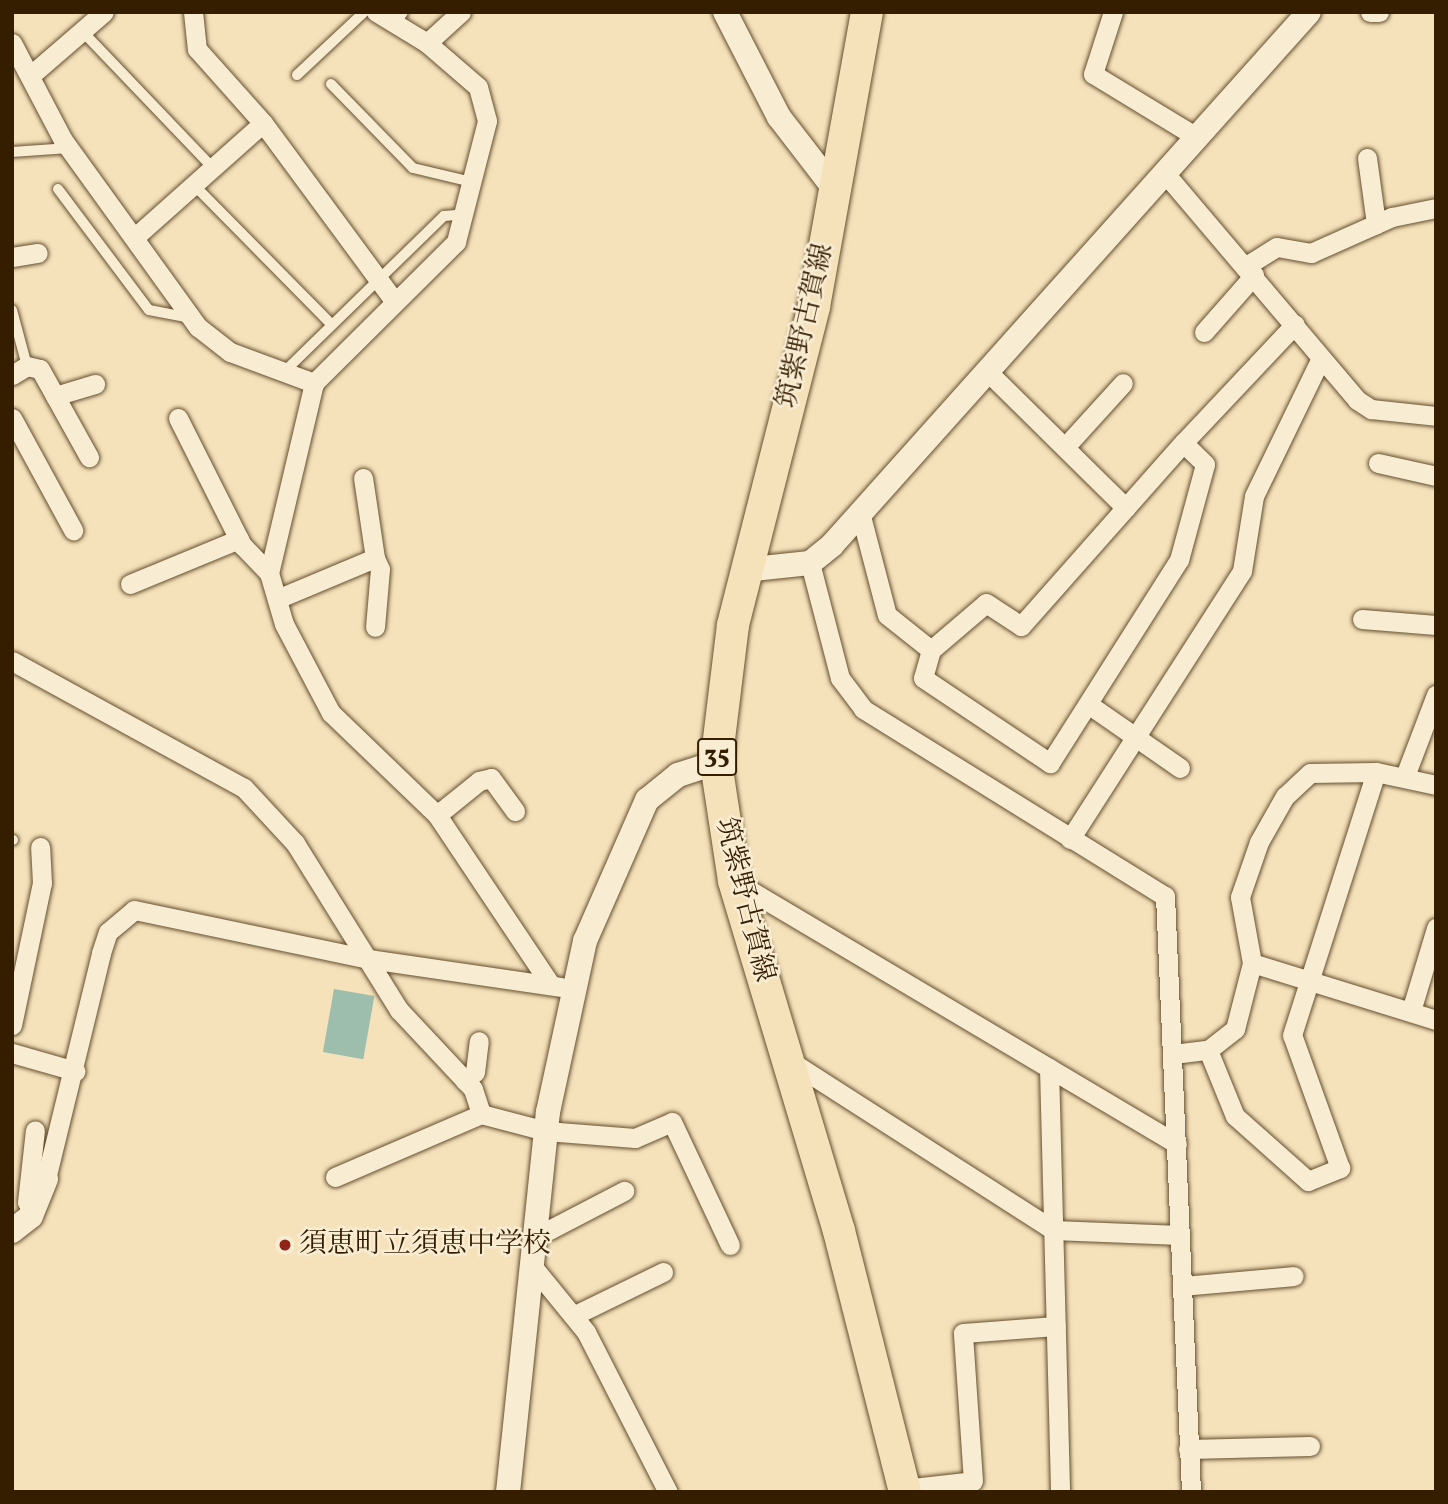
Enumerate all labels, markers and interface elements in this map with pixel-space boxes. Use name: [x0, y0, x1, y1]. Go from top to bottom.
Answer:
street label: 筑紫野古賀線: [771, 240, 841, 412]
road number: 35: [696, 734, 738, 779]
street label: 筑紫野古賀線: [707, 814, 781, 986]
place label: 須恵町立須恵中学校: [299, 1228, 551, 1262]
marker: 須恵町立須恵中学校: [277, 1237, 293, 1253]

